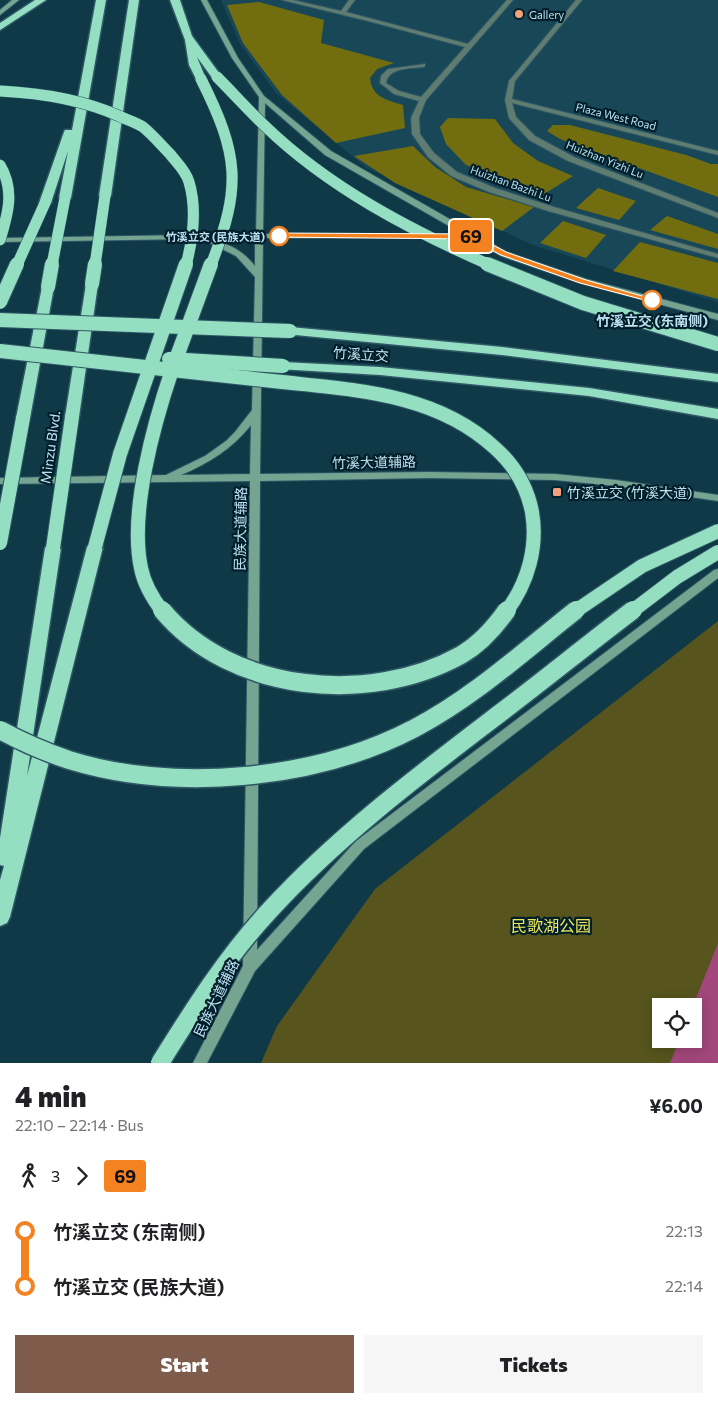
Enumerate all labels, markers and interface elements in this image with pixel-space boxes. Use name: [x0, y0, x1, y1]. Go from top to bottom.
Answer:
marker: Gallery: [513, 8, 525, 20]
place label: Gallery: [529, 8, 565, 21]
street label: Plaza West Road: [574, 100, 658, 132]
street label: Huizhan Yizhi Lu: [564, 138, 646, 180]
street label: Huizhan Bazhi Lu: [469, 162, 553, 204]
line badge: 69: [448, 220, 494, 252]
text: 69: [460, 225, 482, 247]
marker: 竹溪立交 (民族大道): [269, 226, 289, 246]
place label: 竹溪立交 (民族大道): [166, 230, 265, 243]
marker: 竹溪立交 (东南侧): [642, 290, 662, 310]
place label: 竹溪立交 (东南侧): [596, 312, 708, 329]
street label: 竹溪立交: [332, 344, 390, 364]
street label: Minzu Blvd.: [36, 409, 64, 485]
street label: 竹溪大道辅路: [332, 453, 416, 471]
place label: 竹溪立交 (竹溪大道): [567, 484, 692, 501]
marker: 竹溪立交 (竹溪大道): [551, 486, 563, 498]
street label: 民族大道辅路: [231, 487, 249, 571]
park label: 民歌湖公园: [511, 916, 591, 935]
street label: 民族大道辅路: [190, 957, 242, 1039]
map controls: [652, 998, 702, 1048]
button: locate: [652, 998, 702, 1048]
text: 4 min: [15, 1079, 87, 1113]
text: ¥6.00: [649, 1094, 703, 1117]
text: 22:10 – 22:14 · Bus: [15, 1115, 144, 1134]
icon: walk: [15, 1162, 43, 1190]
icon: forward: [68, 1162, 96, 1190]
text: 69: [114, 1165, 136, 1187]
text: 3: [51, 1166, 60, 1185]
text: 竹溪立交 (东南侧): [53, 1220, 205, 1243]
text: 22:13: [666, 1221, 703, 1240]
text: 竹溪立交 (民族大道): [53, 1275, 224, 1298]
text: 22:14: [665, 1276, 703, 1295]
button: Start: [15, 1335, 354, 1393]
button: Tickets: [364, 1335, 703, 1393]

